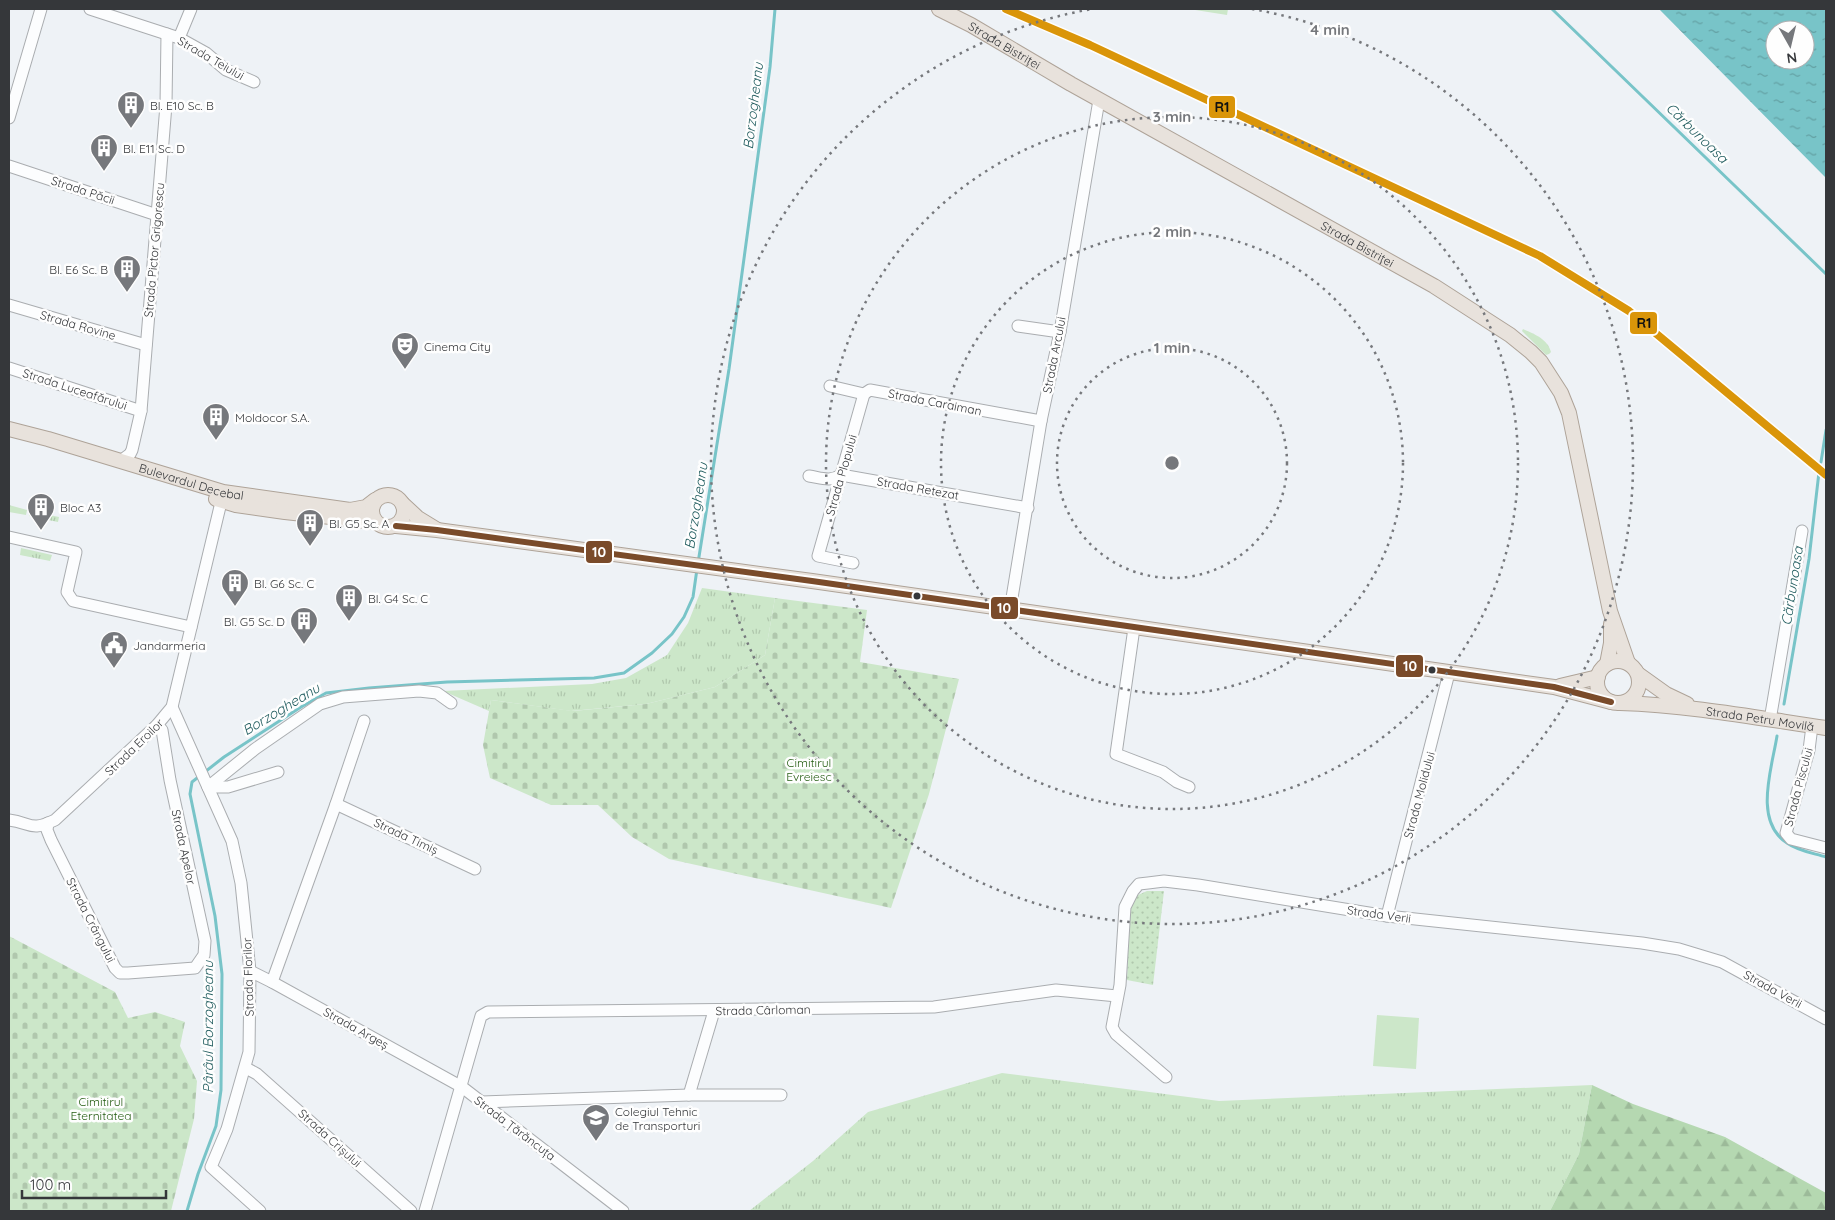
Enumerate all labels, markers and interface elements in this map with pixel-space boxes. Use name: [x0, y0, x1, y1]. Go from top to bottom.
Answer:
street label: Strada Bistriței: [966, 18, 1044, 72]
text: 4 min: [1310, 20, 1350, 39]
north arrow: [1765, 20, 1815, 70]
street label: Strada Teiului: [175, 33, 247, 83]
text: N: [1785, 48, 1798, 68]
water label: Borzogheanu: [739, 61, 767, 150]
building icon: Bl. E10 Sc. B: [116, 90, 146, 129]
line badge: R1: [1208, 95, 1236, 119]
place label: Bl. E10 Sc. B: [150, 98, 214, 113]
text: R1: [1214, 98, 1230, 116]
water label: Cărbunoasa: [1662, 99, 1733, 168]
text: 3 min: [1153, 107, 1191, 126]
building icon: Bl. E11 Sc. D: [89, 133, 119, 172]
place label: Bl. E11 Sc. D: [123, 141, 185, 156]
street label: Strada Păcii: [49, 173, 117, 207]
street label: Strada Pictor Grigorescu: [141, 182, 167, 318]
street label: Strada Bistriței: [1319, 217, 1397, 270]
text: 2 min: [1152, 222, 1192, 241]
building icon: Bl. E6 Sc. B: [112, 254, 142, 293]
place label: Bl. E6 Sc. B: [49, 262, 108, 277]
street label: Strada Rovine: [38, 307, 118, 343]
line badge: R1: [1629, 311, 1658, 335]
text: R1: [1636, 314, 1652, 332]
street label: Strada Arcului: [1039, 315, 1069, 395]
theatre icon: Cinema City: [390, 331, 420, 370]
text: 1 min: [1154, 338, 1190, 357]
place label: Cinema City: [424, 339, 491, 354]
street label: Strada Luceafărului: [21, 365, 129, 413]
street label: Strada Caraiman: [887, 386, 983, 418]
building icon: Moldocor S.A.: [201, 402, 231, 441]
place label: Moldocor S.A.: [235, 410, 310, 425]
street label: Strada Plopului: [822, 433, 860, 517]
centre of rings: [1163, 454, 1181, 472]
street label: Bulevardul Decebal: [137, 460, 245, 502]
water label: Borzogheanu: [680, 461, 712, 550]
street label: Strada Retezat: [876, 473, 960, 503]
building icon: Bloc A3: [26, 492, 56, 531]
place label: Bloc A3: [60, 500, 101, 515]
building icon: Bl. G5 Sc. A: [295, 508, 325, 547]
place label: Bl. G5 Sc. A: [329, 516, 390, 531]
line badge: 10: [585, 540, 613, 564]
text: 10: [592, 543, 606, 561]
water label: Cărbunoasa: [1777, 544, 1807, 627]
building icon: Bl. G6 Sc. C: [220, 568, 250, 607]
place label: Bl. G6 Sc. C: [254, 576, 314, 591]
building icon: Bl. G4 Sc. C: [334, 583, 364, 622]
place label: Bl. G4 Sc. C: [368, 591, 428, 606]
unlabelled marker: [912, 591, 922, 601]
line badge: 10: [990, 596, 1019, 620]
text: 10: [997, 599, 1011, 617]
building icon: Bl. G5 Sc. D: [289, 606, 319, 645]
place label: Bl. G5 Sc. D: [224, 614, 285, 629]
public building icon: Jandarmeria: [99, 630, 129, 669]
place label: Jandarmeria: [133, 638, 205, 653]
line badge: 10: [1395, 654, 1424, 678]
text: 10: [1403, 657, 1417, 675]
unlabelled marker: [1427, 665, 1437, 675]
water label: Borzogheanu: [239, 678, 324, 739]
street label: Strada Petru Movilă: [1705, 703, 1815, 734]
street label: Strada Eroilor: [101, 715, 167, 779]
street label: Strada Piscului: [1780, 746, 1816, 828]
street label: Strada Molidului: [1400, 750, 1438, 840]
park label: Cimitirul Evreiesc: [786, 755, 832, 784]
street label: Strada Apelor: [169, 808, 199, 886]
street label: Strada Timiș: [371, 815, 441, 858]
street label: Strada Crângului: [63, 875, 119, 965]
street label: Strada Verii: [1346, 902, 1412, 926]
street label: Strada Florilor: [239, 937, 257, 1017]
water label: Pârâul Borzogheanu: [199, 960, 217, 1093]
street label: Strada Verii: [1741, 967, 1805, 1011]
street label: Strada Cârloman: [715, 1002, 811, 1018]
street label: Strada Argeș: [321, 1004, 392, 1052]
street label: Strada Țărăncuța: [471, 1093, 559, 1163]
park label: Cimitirul Eternitatea: [70, 1094, 132, 1123]
school or university icon: Colegiul Tehnic de Transporturi: [581, 1103, 611, 1142]
place label: Colegiul Tehnic de Transporturi: [615, 1104, 700, 1133]
street label: Strada Crișului: [295, 1106, 365, 1170]
scale bar: [22, 1168, 166, 1200]
text: 100 m: [30, 1175, 71, 1194]

